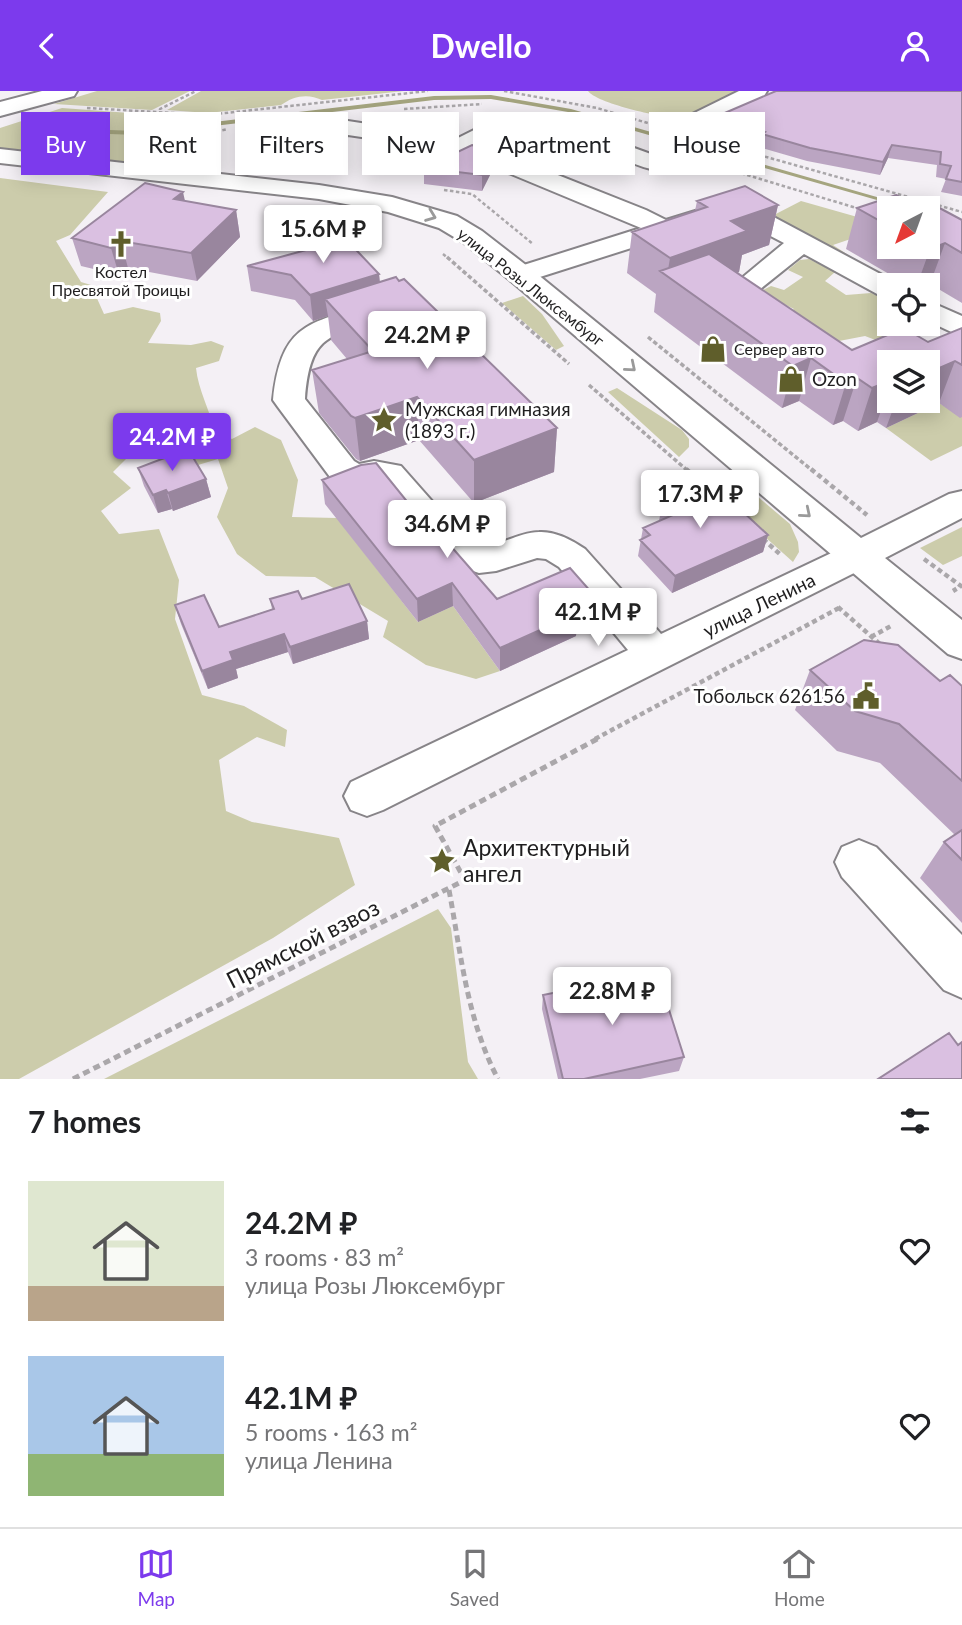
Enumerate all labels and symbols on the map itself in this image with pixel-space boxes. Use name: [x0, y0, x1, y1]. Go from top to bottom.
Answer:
north arrow: [877, 196, 940, 259]
pin: 15.6M ₽: [258, 205, 388, 265]
one-way arrow: [424, 207, 436, 221]
street label: улица Розы Люксембург: [454, 223, 609, 350]
church icon: Костел Пресвятой Троицы: [106, 229, 136, 259]
place label: Костел Пресвятой Троицы: [52, 262, 190, 299]
pin: 24.2M ₽: [362, 311, 492, 371]
shop icon: Сервер авто: [698, 334, 728, 364]
place label: Сервер авто: [734, 339, 824, 358]
one-way arrow: [623, 359, 636, 371]
shop icon: Ozon: [776, 364, 806, 394]
place label: Ozon: [812, 367, 857, 390]
place label: Мужская гимназия (1893 г.): [405, 397, 571, 442]
place icon: Мужская гимназия (1893 г.): [369, 405, 399, 435]
pin: 24.2M ₽: [107, 413, 237, 473]
pin: 17.3M ₽: [635, 471, 765, 530]
pin: 34.6M ₽: [382, 501, 512, 560]
one-way arrow: [797, 505, 810, 517]
street label: улица Ленина: [699, 567, 819, 642]
pin: 42.1M ₽: [533, 589, 663, 648]
public building icon: Тобольск 626156: [851, 681, 881, 711]
place label: Тобольск 626156: [694, 684, 845, 707]
place label: Архитектурный ангел: [463, 833, 630, 887]
place icon: Архитектурный ангел: [427, 846, 457, 876]
street label: Прямской взвоз: [221, 892, 384, 994]
pin: 22.8M ₽: [547, 967, 677, 1027]

